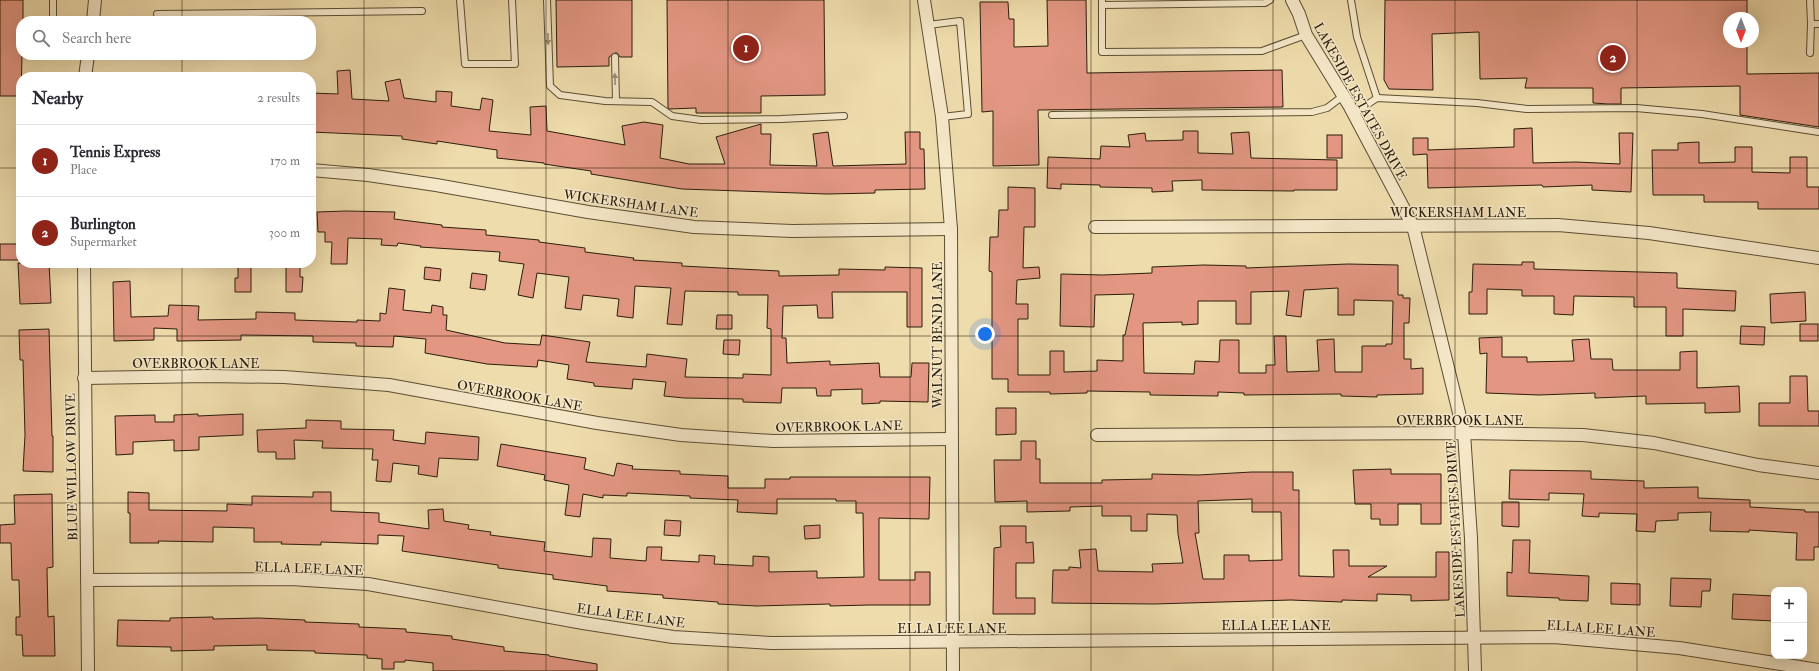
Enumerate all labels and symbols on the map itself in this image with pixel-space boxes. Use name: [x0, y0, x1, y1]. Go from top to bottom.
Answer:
north arrow: [1723, 12, 1759, 48]
street label: LAKESIDE ESTATES DRIVE: [1310, 20, 1410, 183]
one-way arrow: [545, 33, 551, 46]
pin: 1: [733, 33, 759, 63]
pin: 2: [1600, 43, 1626, 73]
one-way arrow: [612, 73, 619, 85]
street label: WICKERSHAM LANE: [561, 186, 699, 221]
street label: WICKERSHAM LANE: [1389, 205, 1526, 221]
street label: WALNUT BEND LANE: [930, 262, 946, 409]
your location: [975, 324, 995, 344]
street label: OVERBROOK LANE: [132, 356, 260, 372]
street label: OVERBROOK LANE: [456, 377, 584, 415]
street label: BLUE WILLOW DRIVE: [63, 393, 81, 541]
street label: OVERBROOK LANE: [1396, 413, 1524, 429]
street label: OVERBROOK LANE: [775, 418, 903, 436]
street label: LAKESIDE ESTATES DRIVE: [1443, 440, 1469, 618]
street label: ELLA LEE LANE: [254, 559, 364, 579]
street label: ELLA LEE LANE: [576, 600, 686, 632]
street label: ELLA LEE LANE: [1546, 617, 1656, 641]
street label: ELLA LEE LANE: [1221, 618, 1331, 634]
street label: ELLA LEE LANE: [897, 621, 1007, 637]

